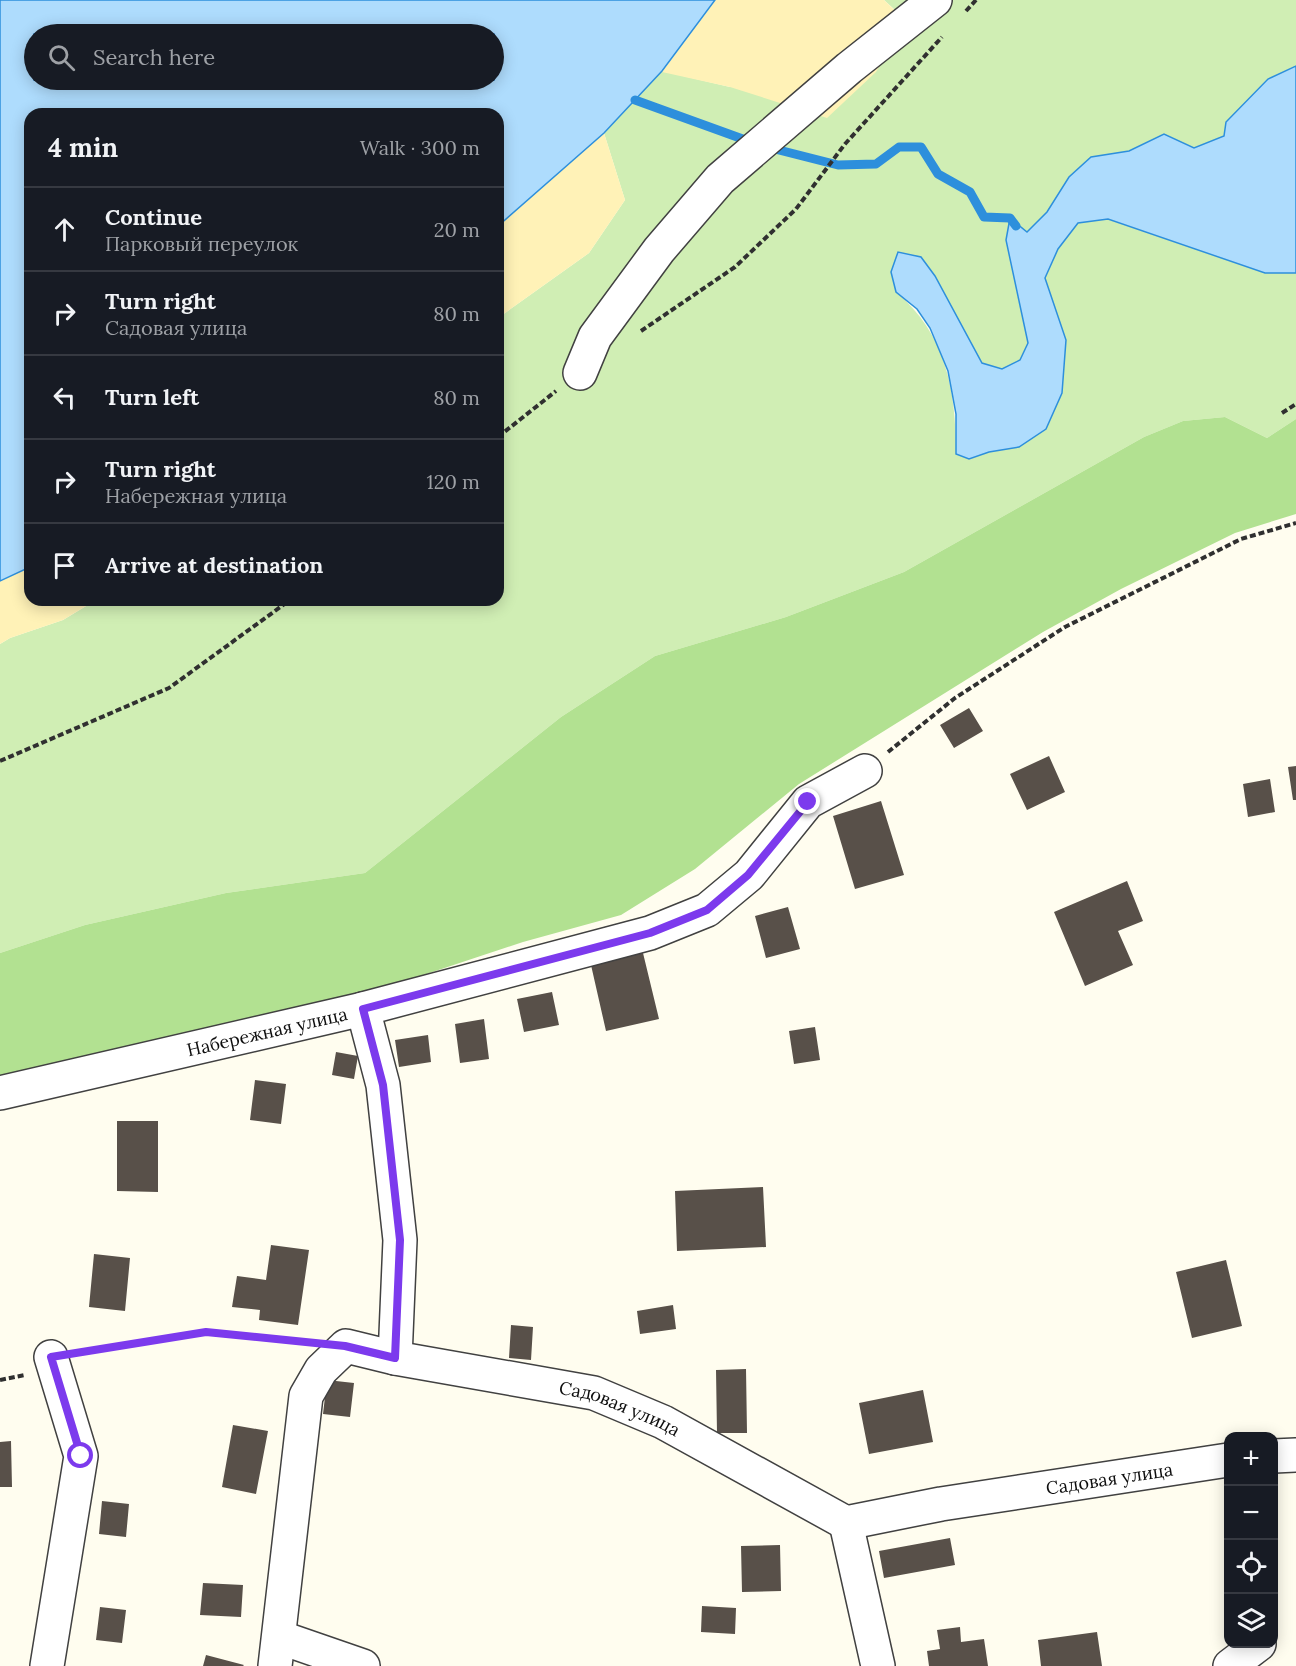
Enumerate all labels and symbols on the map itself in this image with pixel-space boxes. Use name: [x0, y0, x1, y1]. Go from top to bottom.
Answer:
route end: [794, 788, 820, 814]
street label: Набережная улица: [184, 1002, 349, 1061]
street label: Садовая улица: [558, 1376, 685, 1441]
route start: [67, 1442, 93, 1468]
street label: Садовая улица: [1044, 1457, 1174, 1499]

